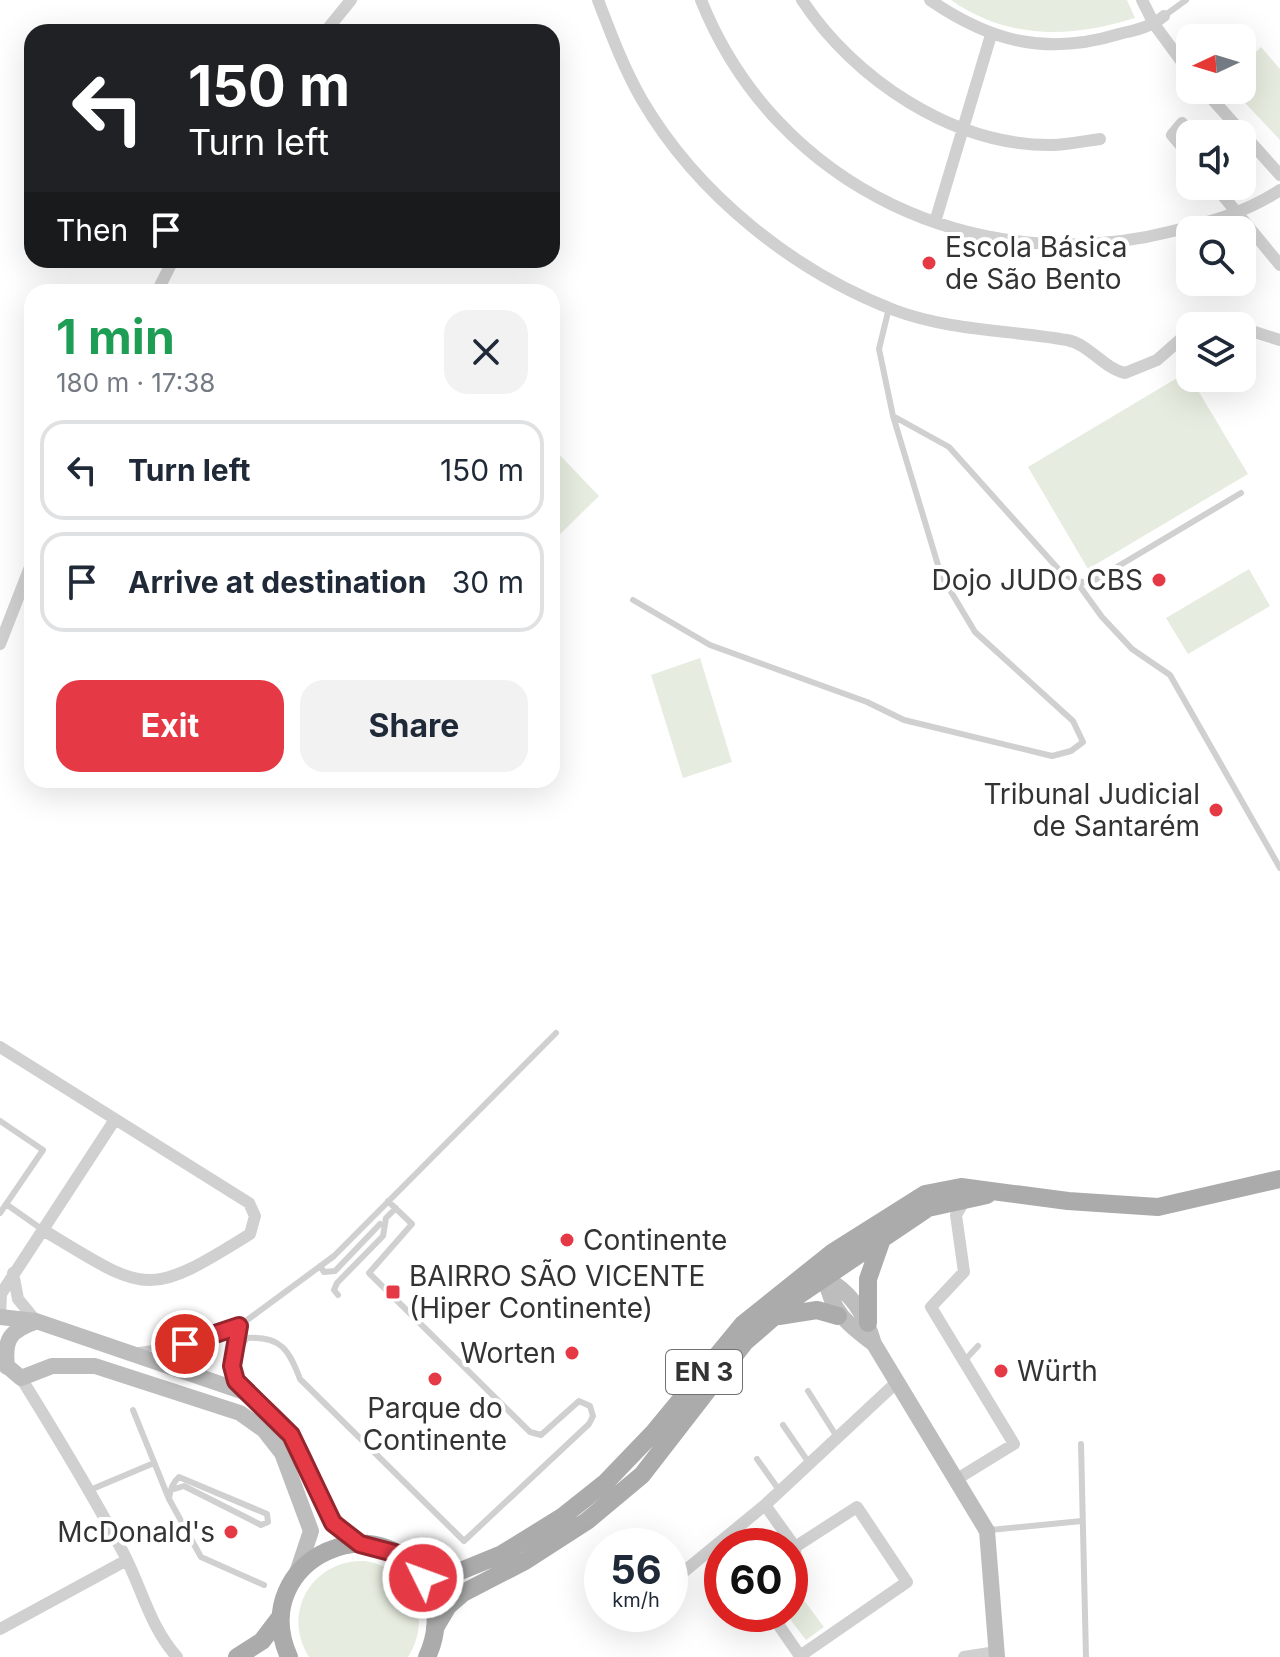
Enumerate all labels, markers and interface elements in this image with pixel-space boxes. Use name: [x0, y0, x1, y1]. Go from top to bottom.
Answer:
north arrow: [1176, 24, 1256, 104]
map controls: [1176, 24, 1256, 392]
text: 150 m: [188, 52, 350, 120]
icon: left: [56, 56, 160, 160]
text: Turn left: [188, 120, 329, 164]
button: sound: [1176, 120, 1256, 200]
icon: arrive: [144, 208, 188, 252]
text: Then: [56, 212, 128, 248]
button: search: [1176, 216, 1256, 296]
place label: Escola Básica de São Bento: [945, 230, 1127, 296]
marker: Escola Básica de São Bento: [920, 254, 938, 272]
text: 1 min: [56, 307, 175, 366]
button: close: [444, 310, 528, 394]
button: layers: [1176, 312, 1256, 392]
text: 180 m · 17:38: [56, 367, 215, 398]
icon: left: [60, 448, 104, 492]
text: Turn left: [128, 452, 250, 488]
text: 150 m: [440, 452, 524, 488]
icon: arrive: [60, 560, 104, 604]
place label: Dojo JUDO CBS: [932, 563, 1143, 597]
text: Arrive at destination: [128, 564, 426, 600]
text: 30 m: [452, 564, 524, 600]
marker: Dojo JUDO CBS: [1150, 571, 1168, 589]
button: Exit: [56, 680, 284, 772]
button: Share: [300, 680, 528, 772]
place label: Tribunal Judicial de Santarém: [983, 777, 1200, 843]
marker: Tribunal Judicial de Santarém: [1207, 801, 1225, 819]
place label: Continente: [583, 1223, 727, 1257]
marker: Continente: [558, 1231, 576, 1249]
place label: BAIRRO SÃO VICENTE (Hiper Continente): [409, 1259, 705, 1325]
marker: BAIRRO SÃO VICENTE (Hiper Continente): [384, 1283, 402, 1301]
pin: [151, 1310, 219, 1378]
icon: arrive: [163, 1322, 207, 1366]
place label: Worten: [460, 1336, 556, 1370]
marker: Worten: [563, 1344, 581, 1362]
road number: EN 3: [666, 1350, 742, 1394]
place label: Würth: [1017, 1354, 1098, 1388]
marker: Würth: [992, 1362, 1010, 1380]
marker: Parque do Continente: [426, 1370, 444, 1388]
place label: Parque do Continente: [363, 1391, 507, 1457]
place label: McDonald's: [57, 1515, 215, 1549]
marker: McDonald's: [222, 1523, 240, 1541]
speed limit sign: 60: [704, 1528, 808, 1632]
position arrow: [381, 1536, 465, 1620]
text: 56: [610, 1545, 662, 1594]
text: km/h: [612, 1588, 660, 1612]

